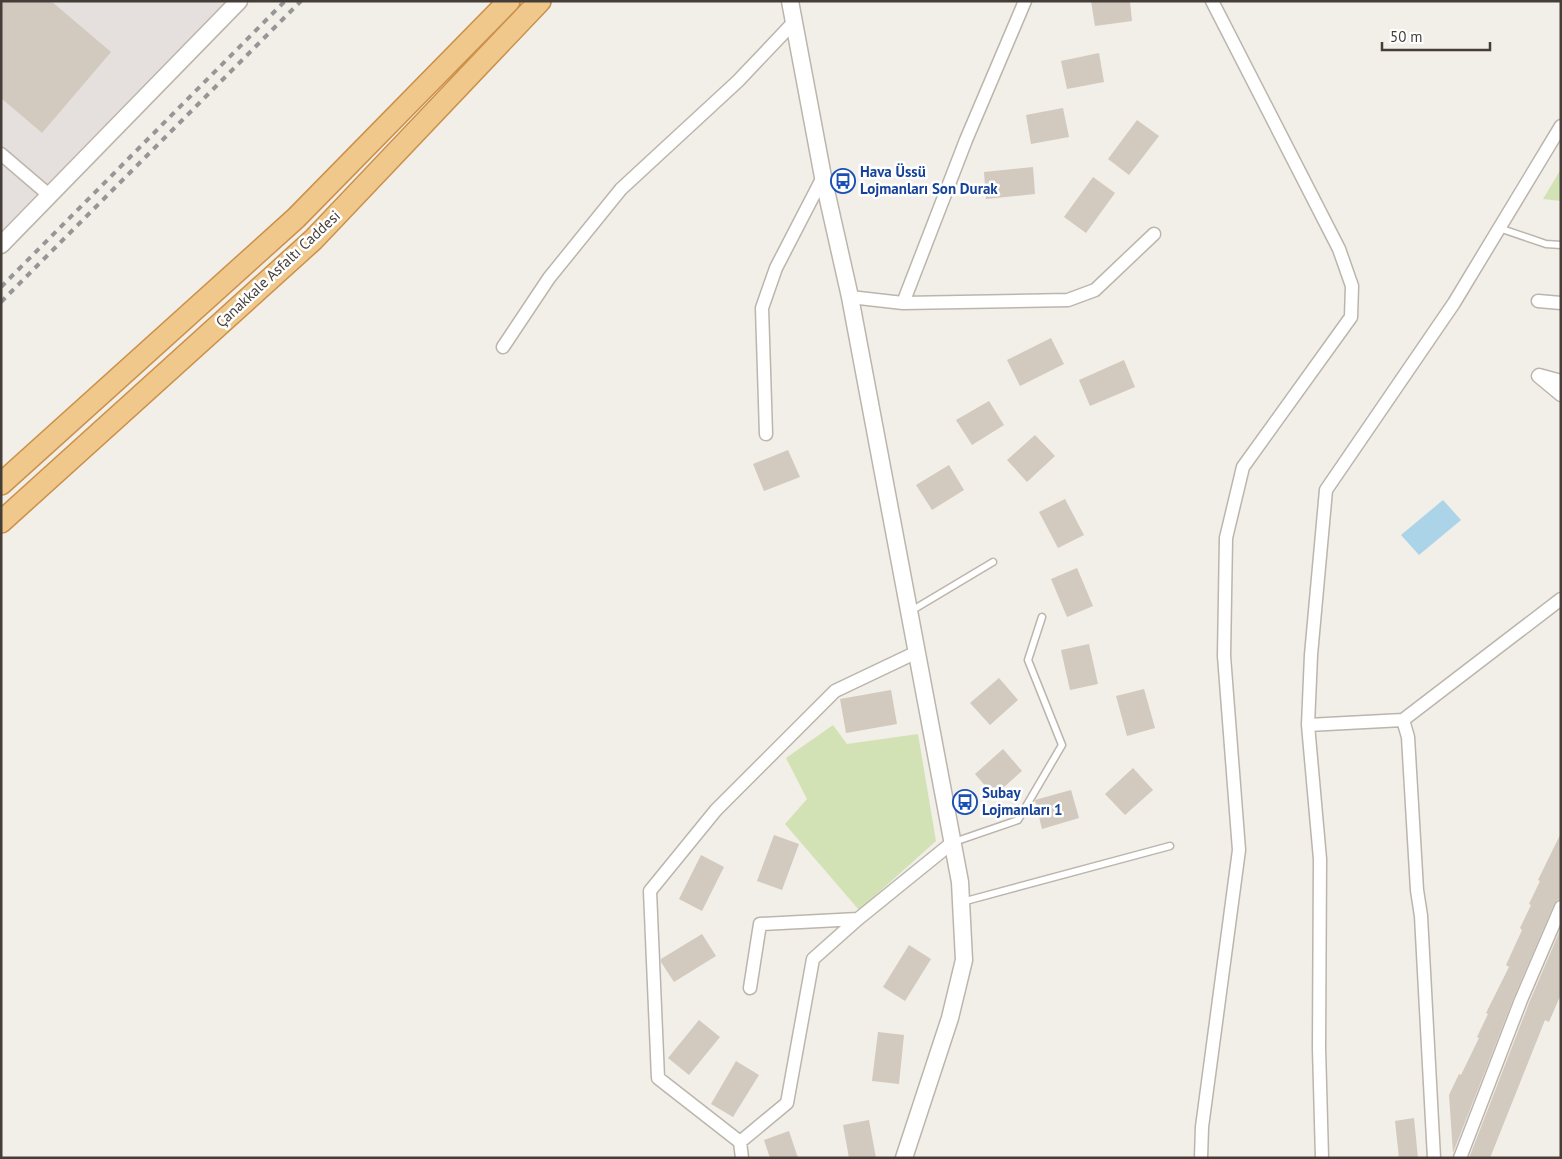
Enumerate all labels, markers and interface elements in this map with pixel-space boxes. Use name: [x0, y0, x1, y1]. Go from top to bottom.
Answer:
scale bar: [1382, 20, 1490, 52]
text: 50 m: [1390, 27, 1423, 46]
place label: Hava Üssü Lojmanları Son Durak: [860, 162, 998, 198]
bus stop icon: Hava Üssü Lojmanları Son Durak: [830, 168, 856, 194]
street label: Çanakkale Asfaltı Caddesi: [211, 206, 344, 331]
place label: Subay Lojmanları 1: [982, 783, 1062, 819]
bus stop icon: Subay Lojmanları 1: [952, 789, 978, 815]

